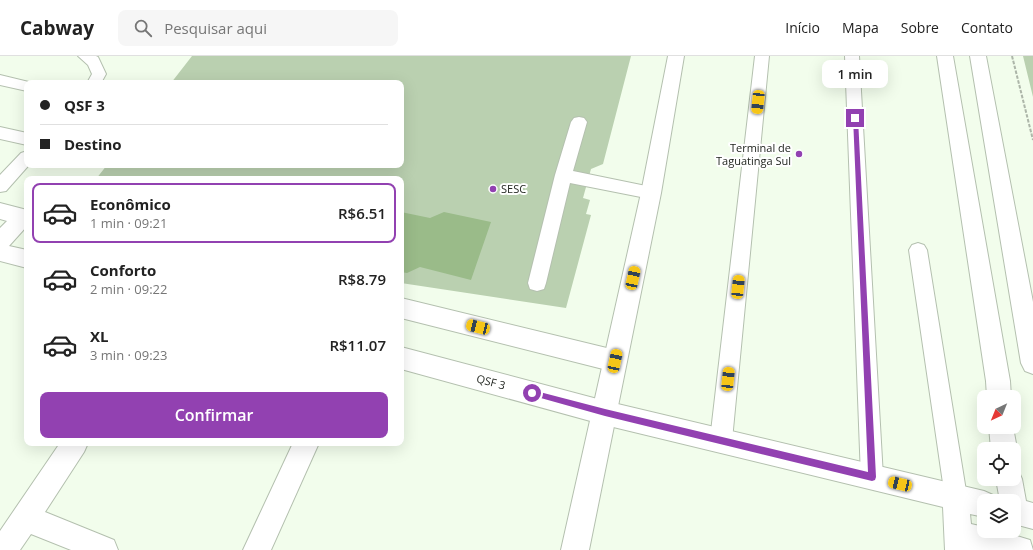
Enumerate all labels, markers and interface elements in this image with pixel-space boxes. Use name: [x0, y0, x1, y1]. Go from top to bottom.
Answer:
search box: [118, 10, 398, 46]
text: Cabway: [20, 15, 94, 41]
icon: search: [132, 17, 154, 39]
text: Pesquisar aqui: [164, 18, 267, 38]
text: Início: [785, 18, 820, 37]
text: Mapa: [842, 18, 879, 37]
text: Sobre: [901, 18, 939, 37]
text: Contato: [961, 18, 1013, 37]
callout: 1 min: [822, 60, 888, 88]
text: 1 min: [837, 65, 873, 83]
car: [751, 89, 765, 115]
text: QSF 3: [64, 95, 105, 115]
route end: [846, 109, 864, 127]
text: Destino: [64, 134, 122, 154]
place label: Terminal de Taguatinga Sul: [716, 140, 791, 168]
marker: Terminal de Taguatinga Sul: [794, 149, 804, 159]
place label: SESC: [501, 181, 526, 196]
marker: SESC: [488, 184, 498, 194]
text: Econômico: [90, 194, 171, 214]
icon: car: [42, 195, 78, 231]
text: R$6.51: [338, 203, 386, 223]
text: 1 min · 09:21: [90, 214, 167, 232]
text: Conforto: [90, 260, 156, 280]
icon: car: [42, 261, 78, 297]
car: [625, 265, 641, 291]
text: R$8.79: [338, 269, 386, 289]
car: [731, 274, 745, 300]
text: 2 min · 09:22: [90, 280, 167, 298]
car: [465, 318, 491, 336]
text: XL: [90, 326, 108, 346]
icon: car: [42, 327, 78, 363]
text: R$11.07: [329, 335, 386, 355]
text: 3 min · 09:23: [90, 346, 167, 364]
car: [607, 348, 623, 374]
car: [721, 366, 735, 392]
street label: QSF 3: [475, 370, 507, 393]
route start: [523, 384, 541, 402]
north arrow: [977, 390, 1021, 434]
map controls: [977, 390, 1021, 538]
button: Confirmar: [40, 392, 388, 438]
button: locate: [977, 442, 1021, 486]
car: [887, 475, 913, 493]
button: layers: [977, 494, 1021, 538]

